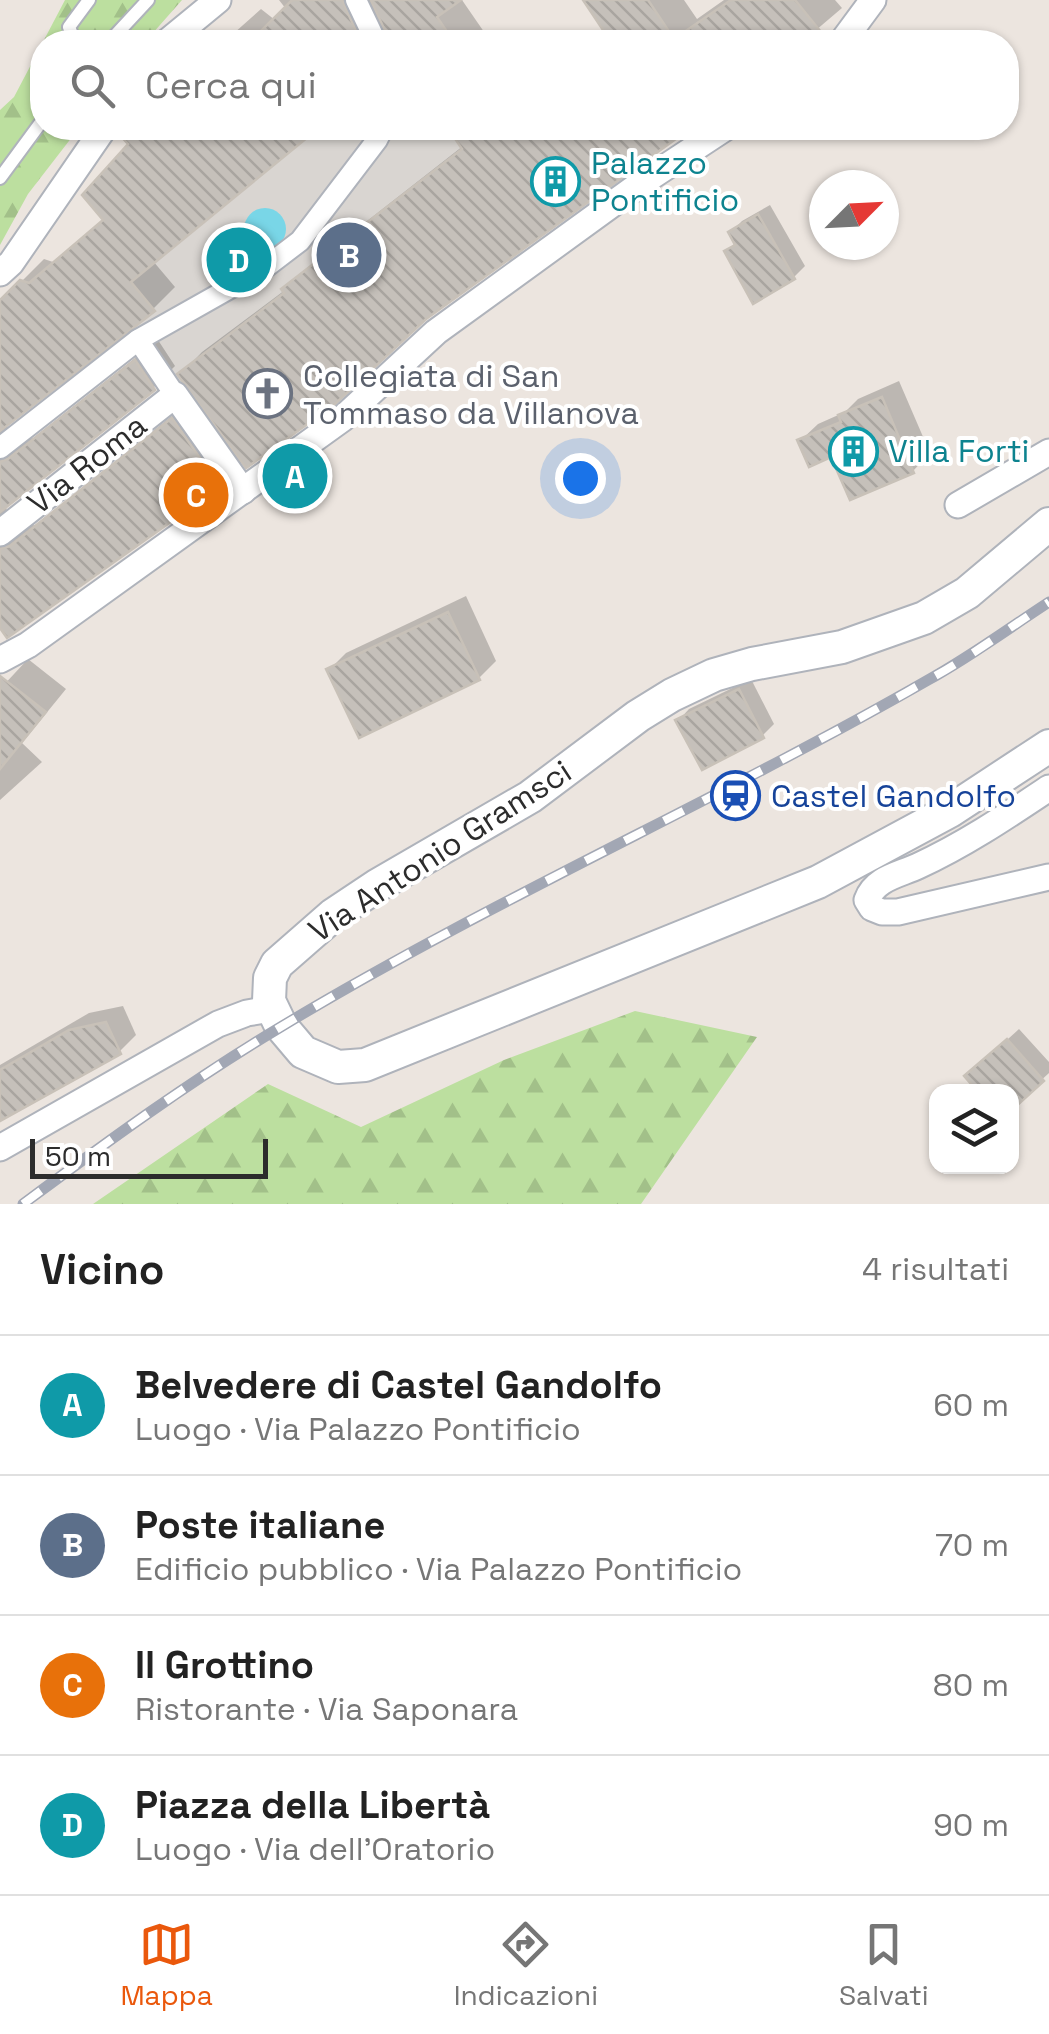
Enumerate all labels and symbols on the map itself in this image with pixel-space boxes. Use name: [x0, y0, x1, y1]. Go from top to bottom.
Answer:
place label: Palazzo Pontificio: [591, 143, 739, 220]
building icon: Palazzo Pontificio: [530, 155, 582, 207]
north arrow: [809, 170, 899, 260]
pin: B: [316, 218, 382, 292]
pin: D: [206, 222, 272, 298]
place label: Collegiata di San Tommaso da Villanova: [303, 356, 639, 433]
church icon: Collegiata di San Tommaso da Villanova: [242, 368, 294, 420]
street label: Via Roma: [19, 405, 155, 523]
building icon: Villa Forti: [827, 425, 879, 477]
place label: Villa Forti: [888, 431, 1029, 471]
pin: A: [262, 438, 328, 514]
your location: [555, 453, 606, 504]
pin: C: [164, 458, 228, 532]
street label: Via Antonio Gramsci: [301, 751, 579, 951]
station icon: Castel Gandolfo: [710, 770, 762, 822]
place label: Castel Gandolfo: [771, 776, 1016, 816]
scale bar: [30, 1134, 268, 1178]

